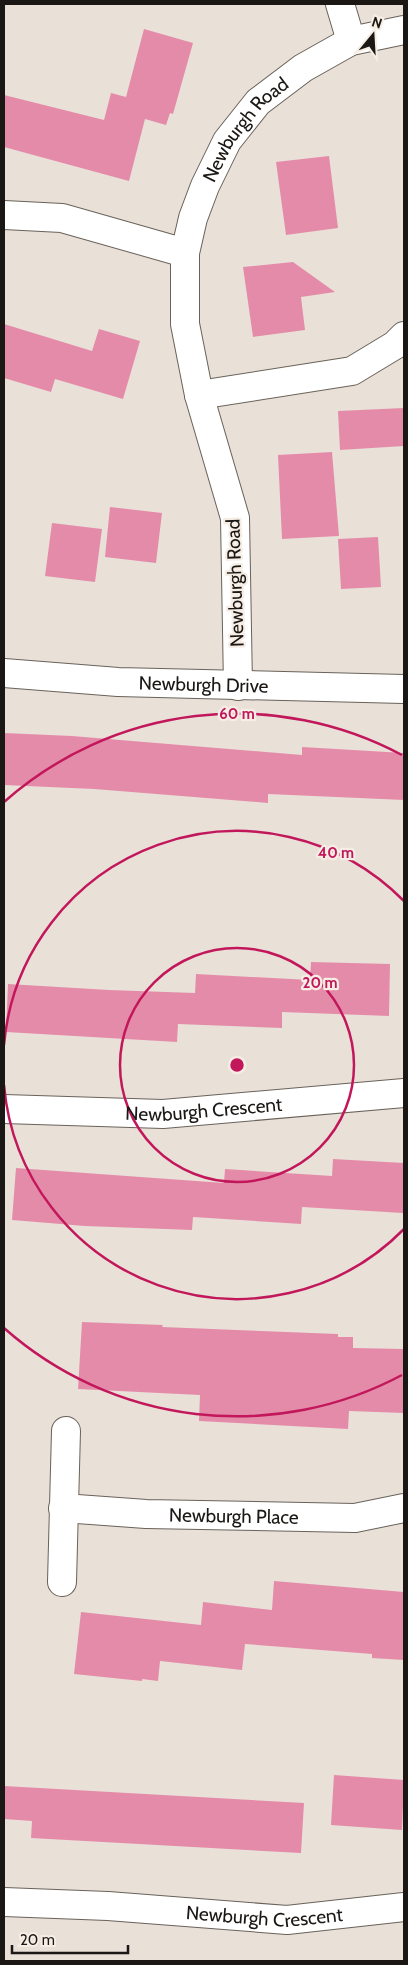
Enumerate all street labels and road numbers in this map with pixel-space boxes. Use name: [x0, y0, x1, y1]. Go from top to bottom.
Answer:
street label: Newburgh Road: [197, 72, 293, 185]
street label: Newburgh Road: [221, 519, 249, 647]
street label: Newburgh Drive: [138, 671, 269, 697]
street label: Newburgh Crescent: [125, 1092, 284, 1126]
street label: Newburgh Place: [169, 1503, 299, 1528]
street label: Newburgh Crescent: [185, 1901, 344, 1932]

